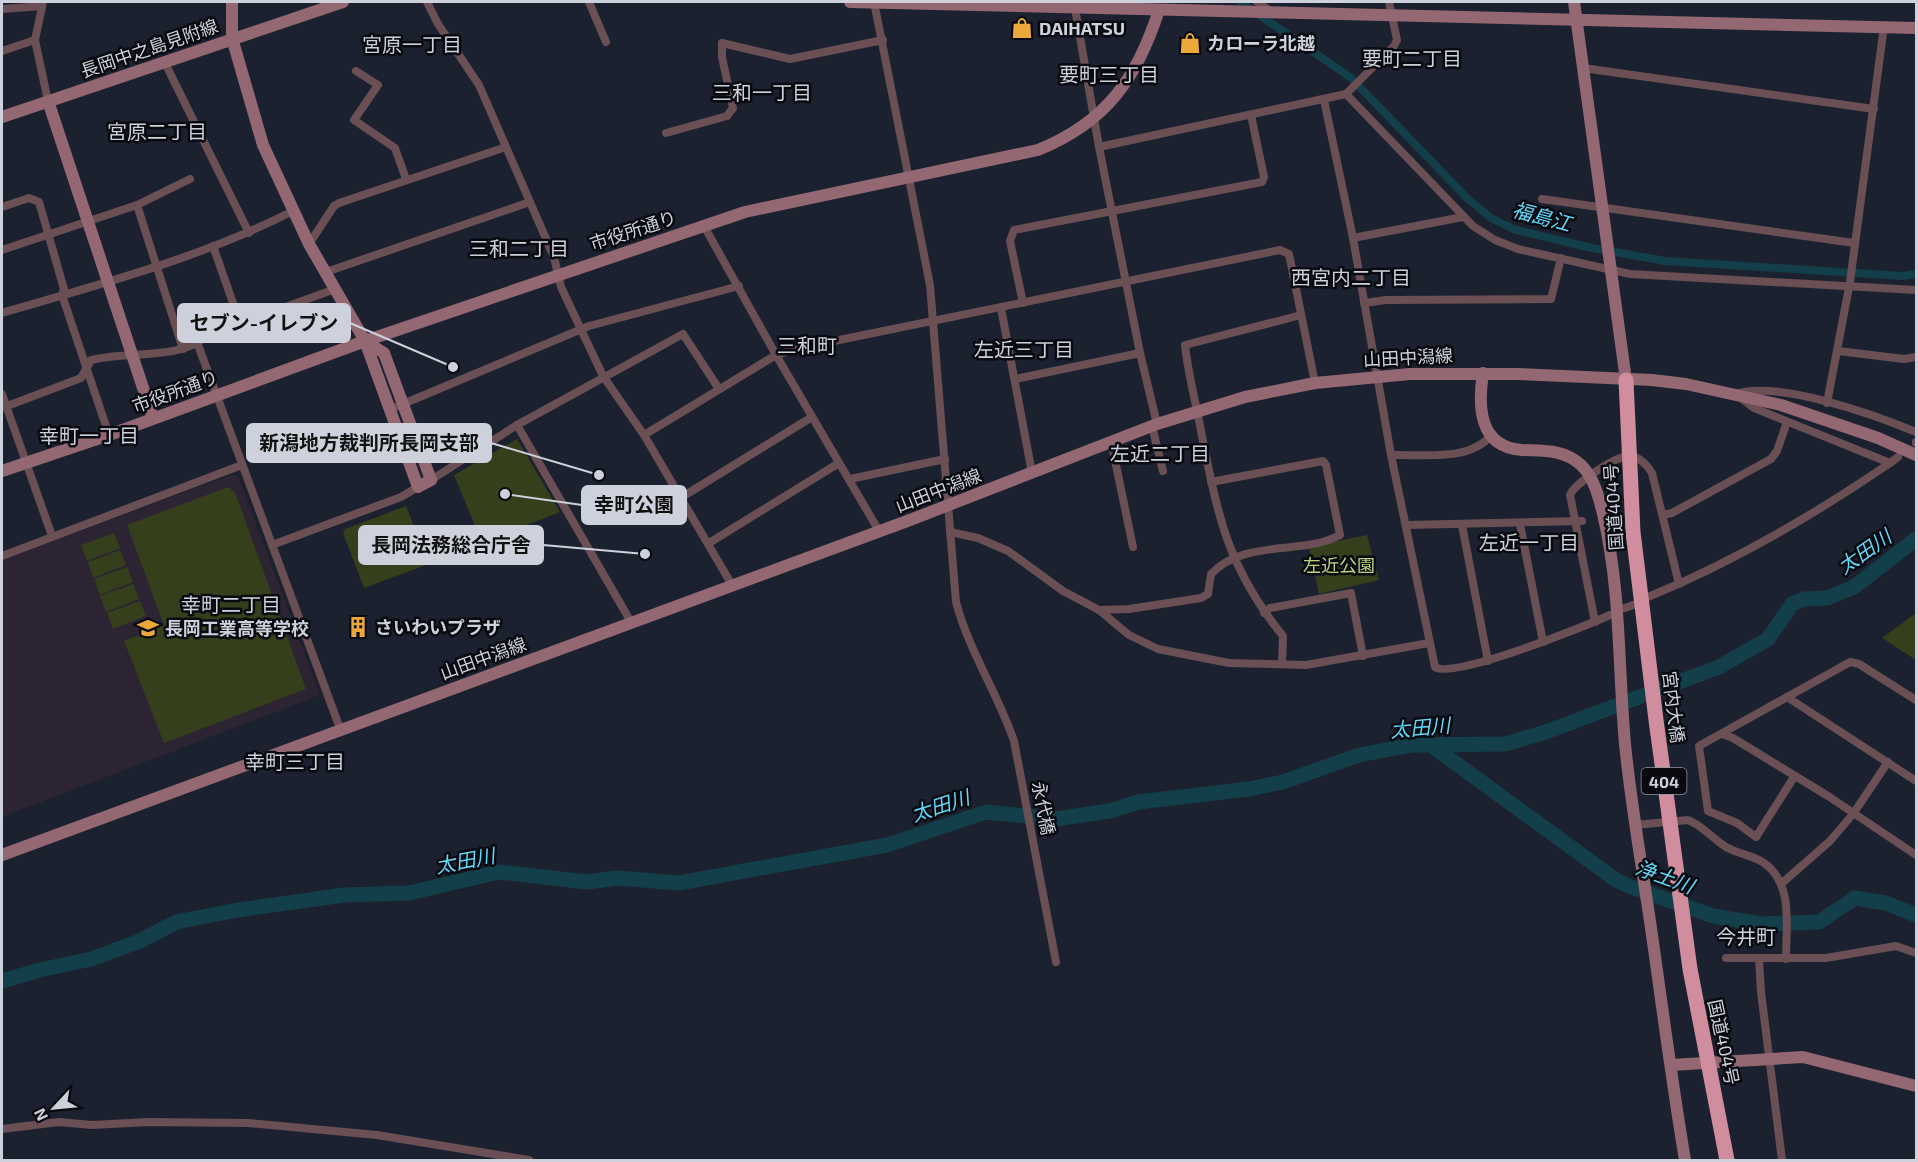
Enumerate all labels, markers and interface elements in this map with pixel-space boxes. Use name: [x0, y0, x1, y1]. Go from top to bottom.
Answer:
street label: 長岡中之島見附線: [77, 14, 221, 82]
shop icon: DAIHATSU: [1010, 16, 1034, 40]
place label: DAIHATSU: [1039, 17, 1125, 39]
shop icon: カローラ北越: [1178, 31, 1202, 55]
district label: 宮原一丁目: [362, 32, 462, 56]
place label: カローラ北越: [1207, 32, 1315, 54]
district label: 要町二丁目: [1362, 46, 1462, 70]
district label: 要町三丁目: [1059, 62, 1159, 86]
district label: 三和一丁目: [712, 80, 812, 104]
district label: 宮原二丁目: [107, 119, 207, 143]
water label: 福島江: [1510, 197, 1576, 236]
street label: 市役所通り: [587, 206, 679, 254]
district label: 三和二丁目: [469, 236, 569, 260]
district label: 西宮内二丁目: [1291, 265, 1411, 289]
callout: セブン-イレブン: [178, 304, 350, 342]
text: セブン-イレブン: [190, 310, 338, 334]
district label: 三和町: [777, 333, 837, 357]
district label: 左近三丁目: [974, 337, 1074, 361]
street label: 山田中潟線: [1362, 344, 1454, 370]
street label: 市役所通り: [129, 365, 221, 417]
district label: 幸町一丁目: [39, 423, 139, 447]
callout: 新潟地方裁判所長岡支部: [247, 424, 491, 462]
text: 新潟地方裁判所長岡支部: [259, 430, 479, 454]
district label: 左近二丁目: [1110, 441, 1210, 465]
street label: 国道404号: [1599, 463, 1627, 551]
street label: 山田中潟線: [892, 464, 984, 516]
callout: 幸町公園: [582, 486, 686, 524]
text: 幸町公園: [594, 492, 674, 516]
water label: 太田川: [1833, 523, 1897, 578]
callout: 長岡法務総合庁舎: [359, 526, 543, 564]
district label: 左近一丁目: [1479, 530, 1579, 554]
text: 長岡法務総合庁舎: [371, 532, 531, 556]
park label: 左近公園: [1303, 554, 1375, 576]
district label: 幸町二丁目: [181, 592, 281, 616]
building icon: さいわいプラザ: [346, 615, 370, 639]
school or university icon: 長岡工業高等学校: [136, 616, 160, 640]
place label: さいわいプラザ: [375, 616, 501, 638]
place label: 長岡工業高等学校: [165, 617, 309, 639]
street label: 山田中潟線: [437, 632, 529, 684]
street label: 宮内大橋: [1659, 670, 1689, 744]
water label: 太田川: [1389, 712, 1453, 742]
district label: 幸町三丁目: [245, 749, 345, 773]
road number: 404: [1642, 768, 1686, 794]
street label: 永代橋: [1028, 779, 1060, 837]
water label: 太田川: [908, 784, 974, 826]
water label: 太田川: [433, 842, 499, 878]
water label: 浄土川: [1633, 854, 1699, 898]
district label: 今井町: [1716, 924, 1776, 948]
street label: 国道404号: [1704, 997, 1744, 1087]
north arrow: [24, 1078, 84, 1138]
text: N: [29, 1105, 51, 1124]

